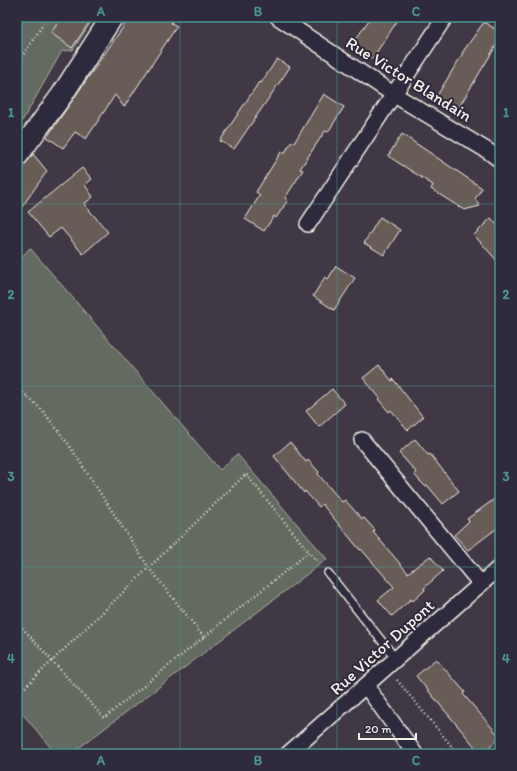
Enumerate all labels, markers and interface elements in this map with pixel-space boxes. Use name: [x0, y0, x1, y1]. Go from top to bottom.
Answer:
text: A: [96, 4, 106, 19]
text: B: [254, 4, 263, 19]
text: C: [412, 4, 421, 19]
street label: Rue Victor Blandain: [342, 32, 476, 126]
text: 1: [8, 105, 14, 120]
text: 1: [503, 105, 509, 120]
text: 2: [8, 287, 15, 302]
text: 2: [503, 287, 510, 302]
text: 3: [7, 469, 15, 484]
text: 3: [502, 469, 510, 484]
street label: Rue Victor Dupont: [326, 595, 438, 699]
text: 4: [7, 651, 15, 666]
text: 4: [502, 651, 510, 666]
scale bar: [359, 715, 416, 741]
text: 20 m: [365, 722, 392, 736]
text: A: [96, 753, 106, 768]
text: B: [254, 753, 263, 768]
text: C: [412, 753, 421, 768]

